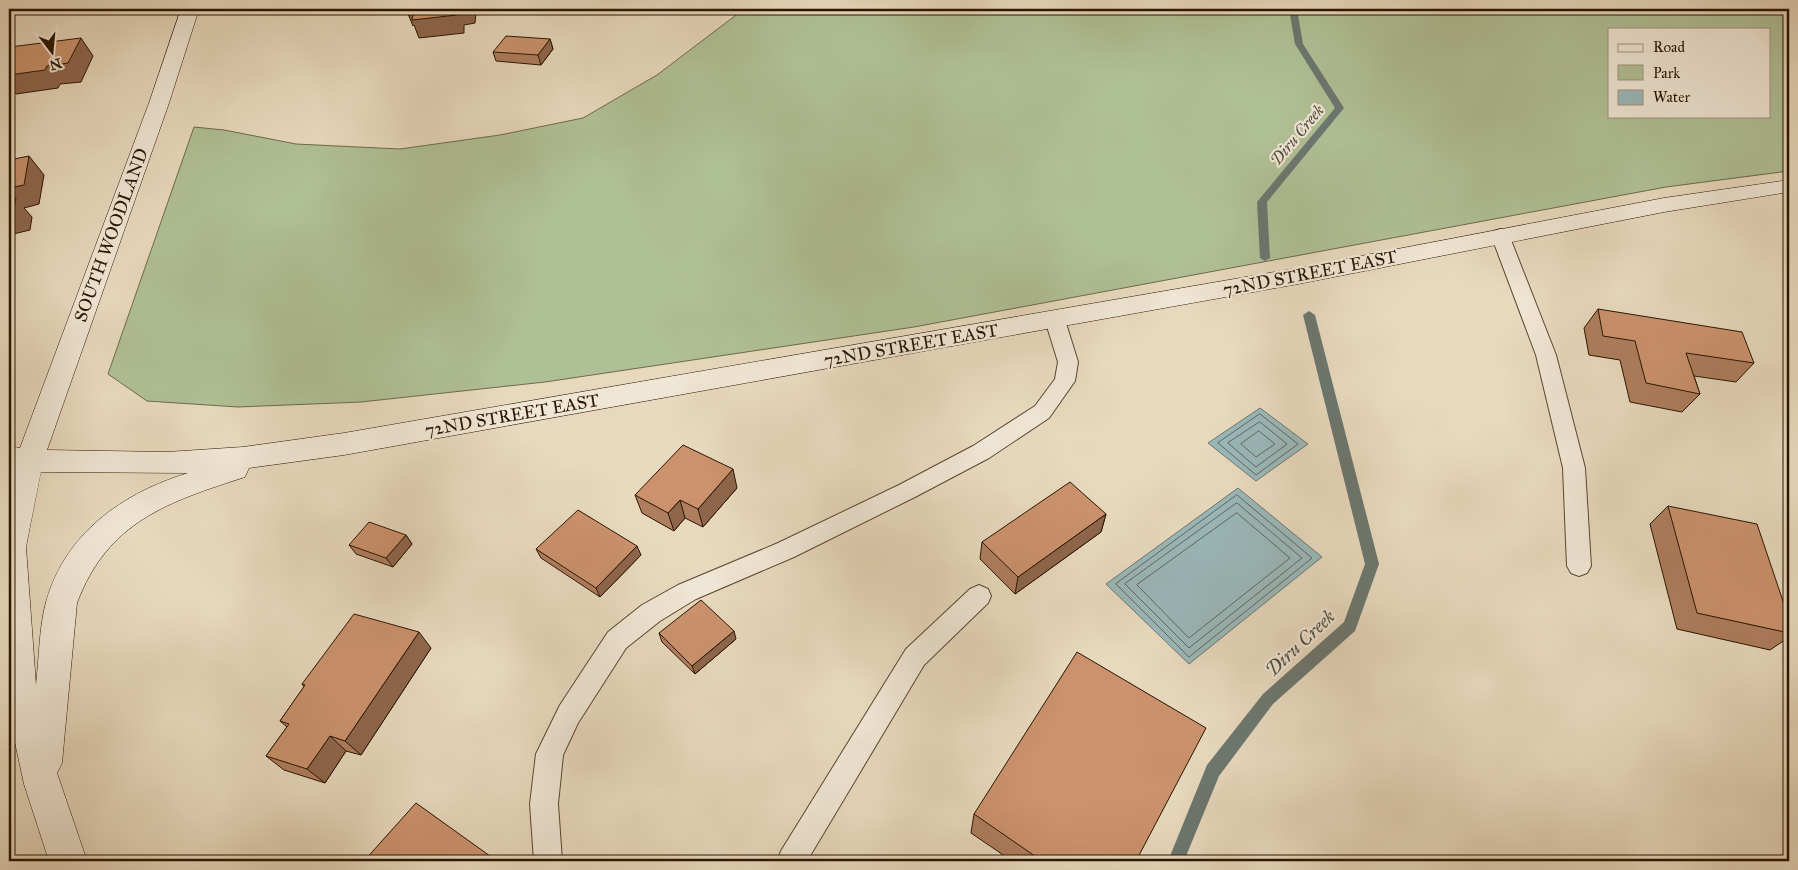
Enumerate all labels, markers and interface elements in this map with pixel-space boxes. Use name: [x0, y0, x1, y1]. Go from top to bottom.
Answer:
north arrow: [28, 28, 78, 78]
legend: [1608, 28, 1770, 118]
text: Road: [1653, 38, 1685, 56]
text: N: [47, 54, 63, 74]
text: Park: [1653, 64, 1680, 82]
text: Water: [1653, 88, 1690, 106]
water label: Diru Creek: [1266, 101, 1328, 169]
street label: SOUTH WOODLAND: [69, 145, 153, 325]
street label: 72ND STREET EAST: [1221, 245, 1399, 301]
street label: 72ND STREET EAST: [822, 319, 1000, 371]
street label: 72ND STREET EAST: [423, 389, 601, 441]
water label: Diru Creek: [1260, 605, 1340, 681]

